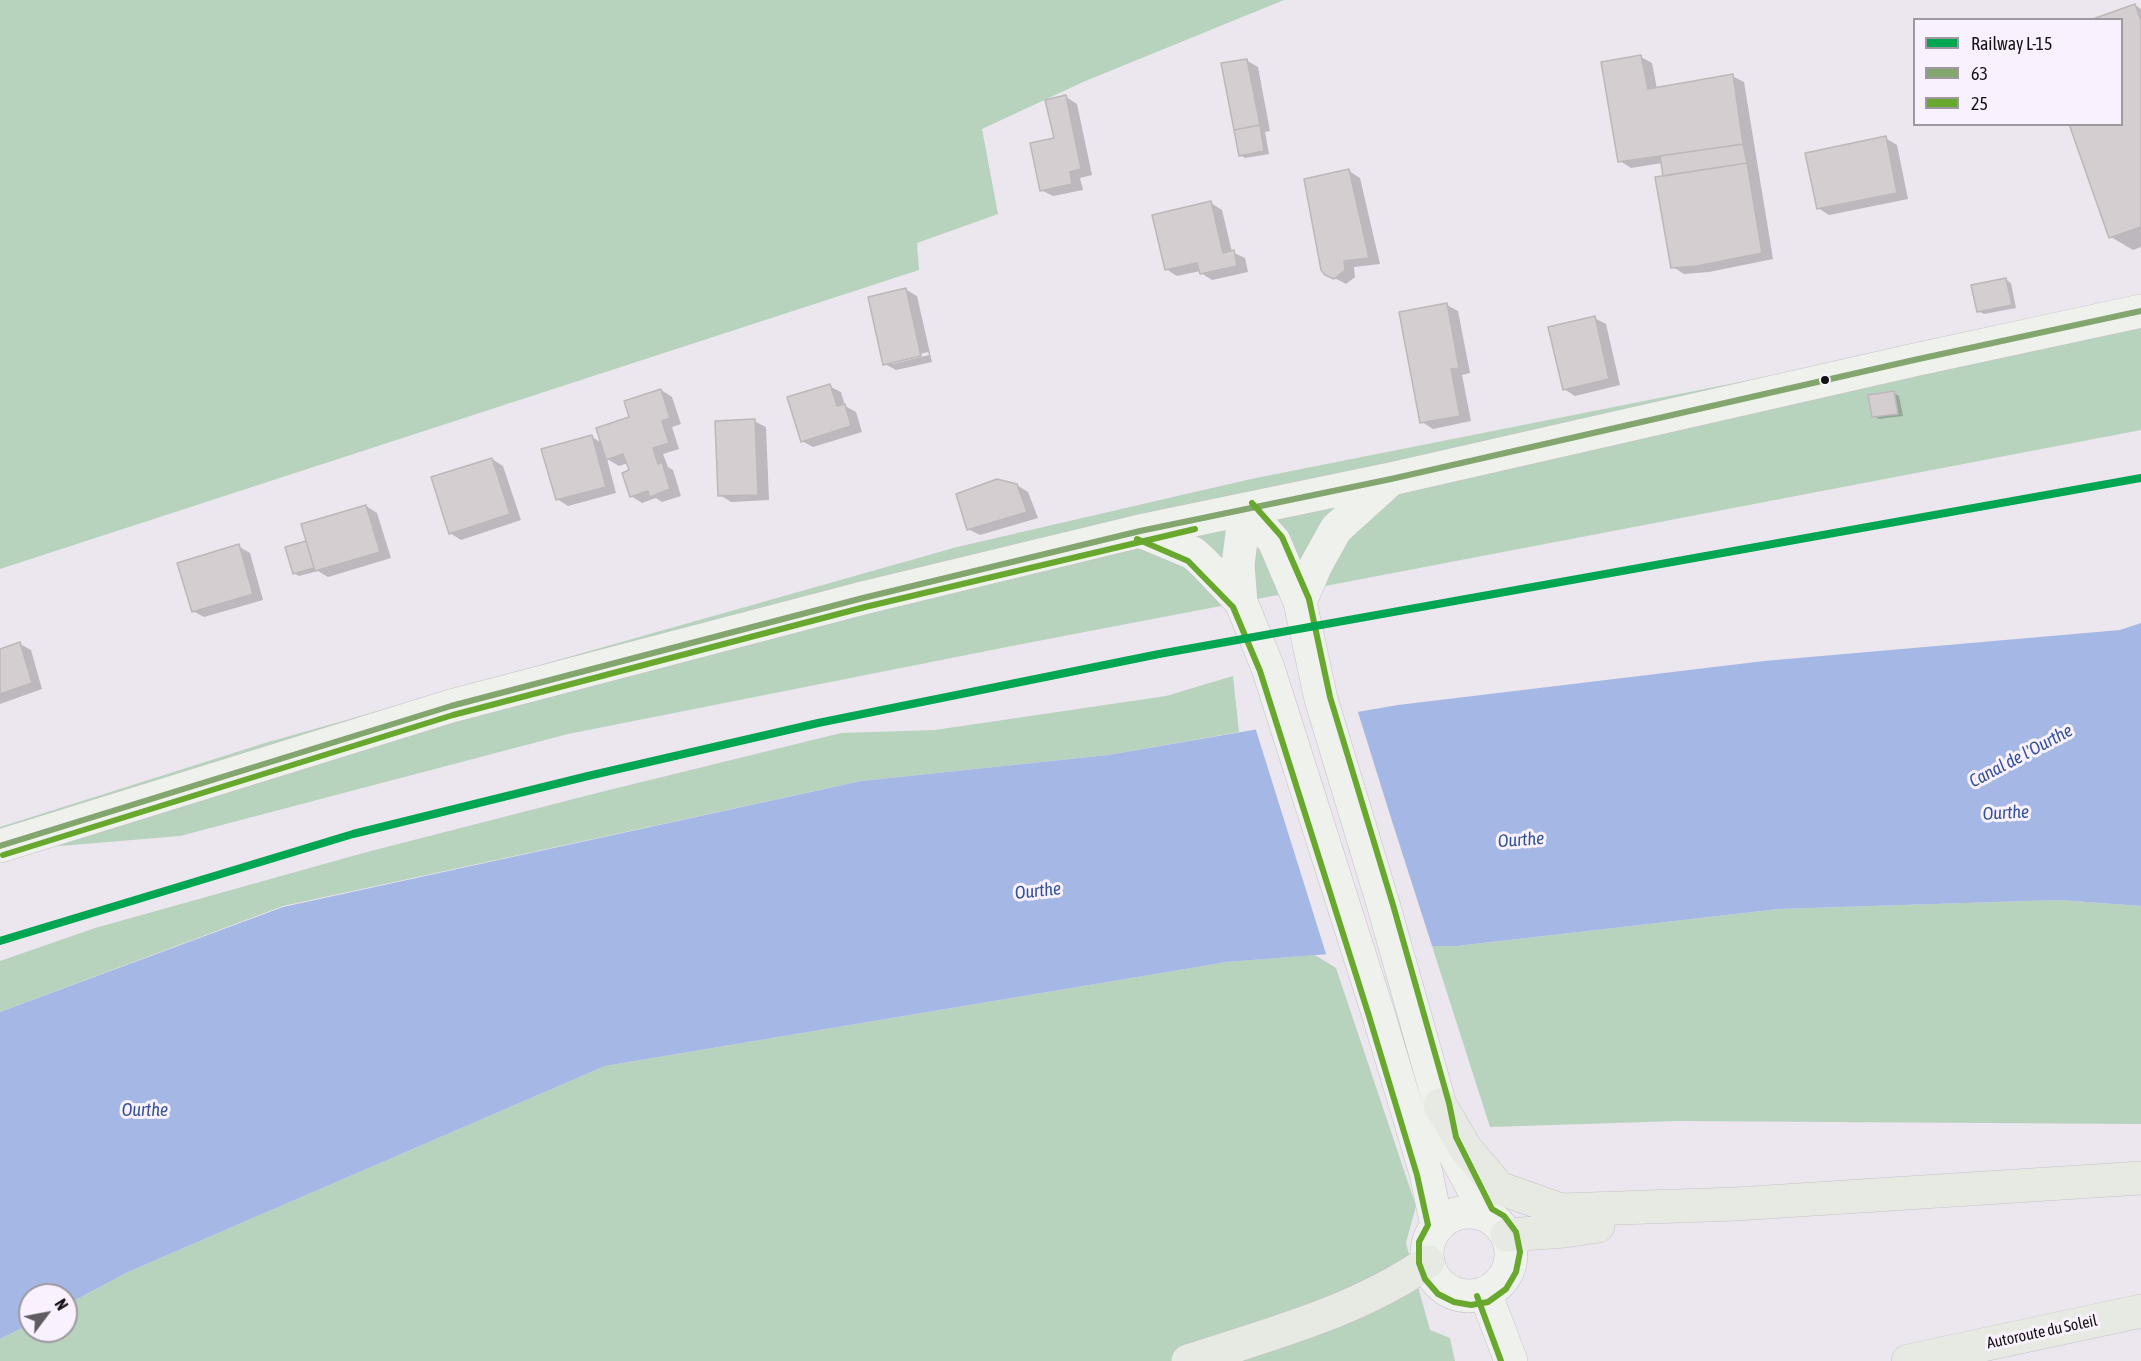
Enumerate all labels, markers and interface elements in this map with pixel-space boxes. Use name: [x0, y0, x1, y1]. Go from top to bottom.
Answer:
legend: [1913, 18, 2123, 126]
text: Railway L-15: [1971, 33, 2053, 54]
text: 63: [1971, 63, 1988, 84]
text: 25: [1971, 93, 1988, 114]
unlabelled marker: [1819, 374, 1831, 386]
water label: Canal de l'Ourthe: [1966, 720, 2076, 792]
water label: Ourthe: [1982, 801, 2030, 825]
water label: Ourthe: [1497, 828, 1545, 852]
water label: Ourthe: [1014, 878, 1062, 904]
water label: Ourthe: [122, 1099, 168, 1121]
north arrow: [18, 1283, 78, 1343]
text: N: [51, 1296, 72, 1313]
street label: Autoroute du Soleil: [1985, 1311, 2099, 1353]

